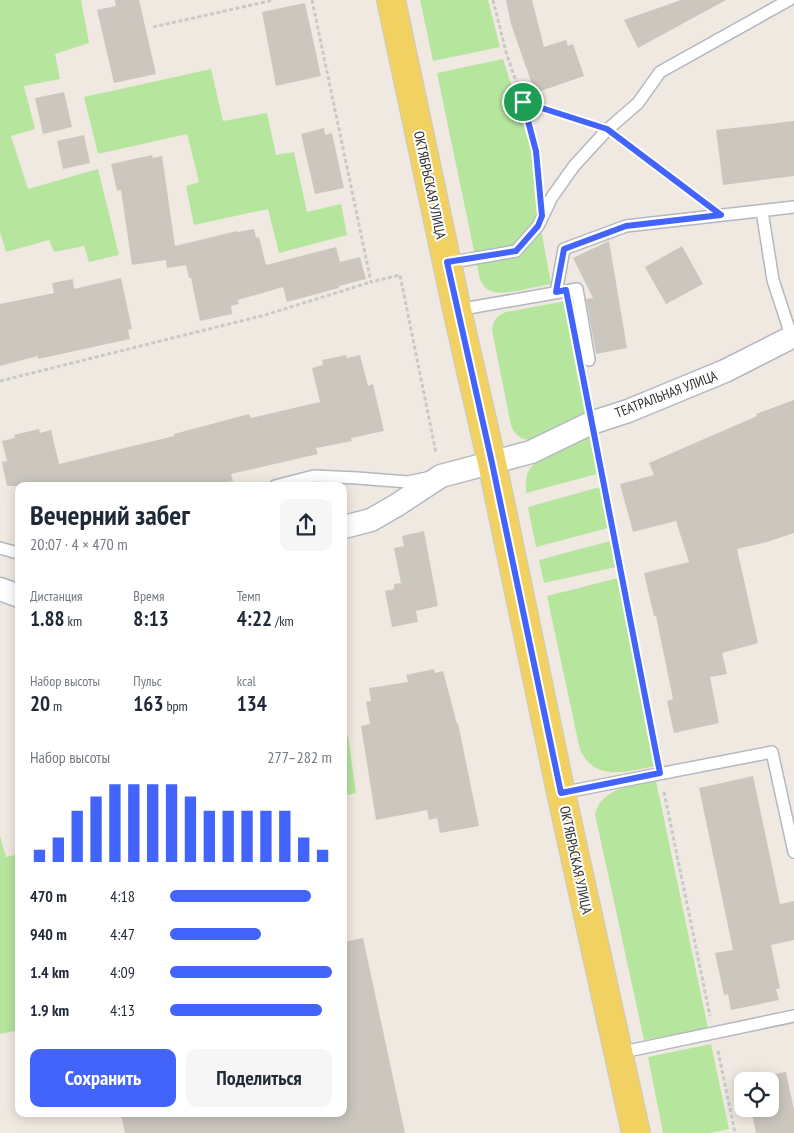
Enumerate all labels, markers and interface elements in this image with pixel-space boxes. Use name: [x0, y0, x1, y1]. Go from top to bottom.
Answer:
pin: [502, 81, 544, 123]
icon: arrive: [509, 88, 537, 116]
street label: ОКТЯБРЬСКАЯ УЛИЦА: [410, 129, 450, 241]
street label: ТЕАТРАЛЬНАЯ УЛИЦА: [612, 366, 720, 422]
text: Вечерний забег: [30, 496, 190, 533]
button: share: [280, 499, 332, 551]
text: 20:07 · 4 × 470 m: [30, 534, 128, 554]
text: Дистанция: [30, 587, 83, 605]
text: Время: [133, 587, 165, 605]
text: Темп: [237, 587, 261, 605]
text: 1.88: [30, 605, 65, 632]
text: 8:13: [133, 605, 169, 632]
text: 4:22: [237, 605, 272, 632]
text: km: [65, 612, 82, 630]
text: /km: [272, 612, 294, 630]
text: Набор высоты: [30, 672, 100, 690]
text: Пульс: [133, 672, 162, 690]
text: kcal: [237, 672, 256, 690]
text: 20: [30, 690, 50, 717]
text: 163: [133, 690, 163, 717]
text: 134: [237, 690, 267, 717]
text: m: [50, 697, 62, 715]
text: bpm: [163, 697, 188, 715]
text: Набор высоты: [30, 747, 110, 767]
text: 277–282 m: [267, 747, 332, 767]
street label: ОКТЯБРЬСКАЯ УЛИЦА: [556, 804, 596, 916]
text: 470 m: [30, 886, 67, 906]
text: 4:18: [110, 886, 135, 906]
text: 940 m: [30, 924, 67, 944]
text: 4:47: [110, 924, 135, 944]
text: 1.4 km: [30, 962, 69, 982]
text: 4:09: [110, 962, 135, 982]
text: 1.9 km: [30, 1000, 69, 1020]
text: 4:13: [110, 1000, 135, 1020]
button: Сохранить: [30, 1049, 176, 1107]
button: Поделиться: [186, 1049, 332, 1107]
map controls: [734, 1072, 779, 1117]
button: locate: [734, 1072, 779, 1117]

